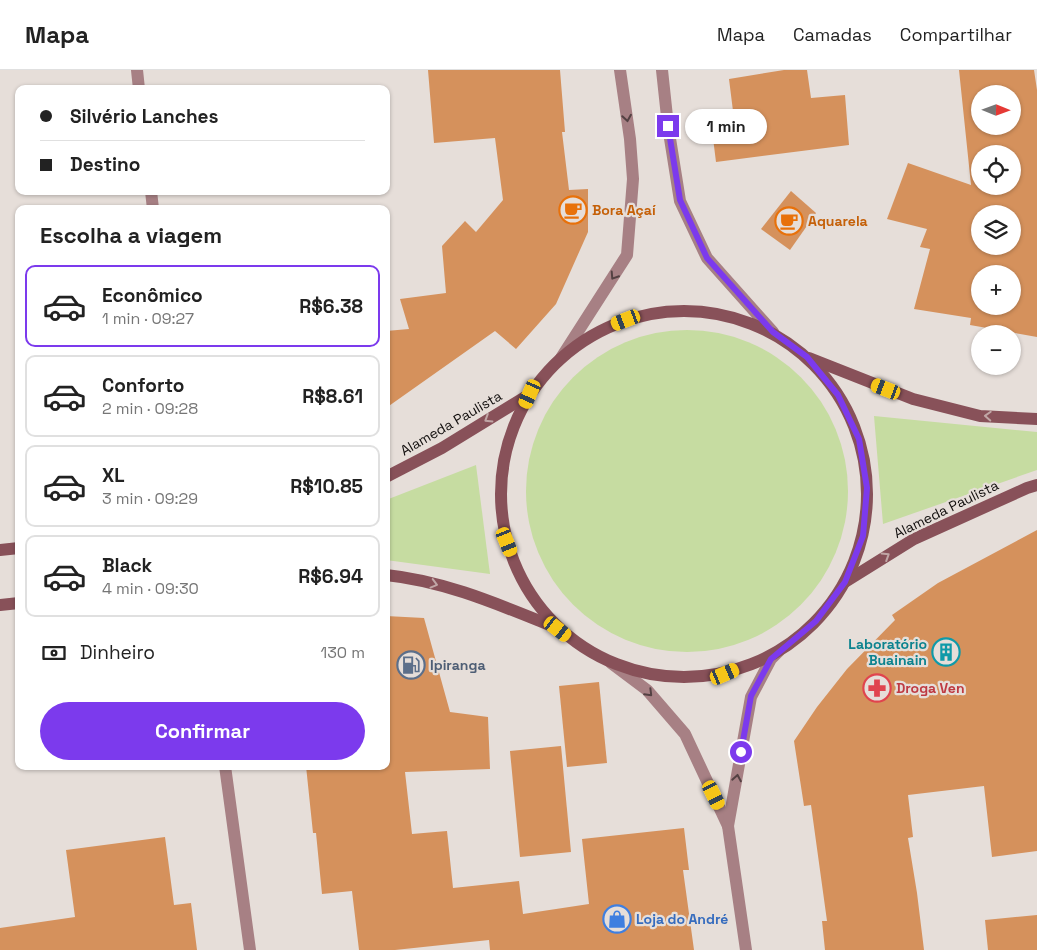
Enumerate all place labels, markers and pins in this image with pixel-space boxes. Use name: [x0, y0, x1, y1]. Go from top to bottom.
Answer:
cafe icon: Bora Açaí: [558, 195, 588, 225]
place label: Bora Açaí: [592, 201, 656, 219]
cafe icon: Aquarela: [774, 206, 804, 236]
place label: Aquarela: [808, 212, 868, 230]
place label: Laboratório Buainain: [848, 635, 927, 669]
building icon: Laboratório Buainain: [931, 637, 961, 667]
fuel station icon: Ipiranga: [396, 650, 426, 680]
place label: Ipiranga: [430, 656, 485, 674]
pharmacy icon: Droga Ven: [862, 673, 892, 703]
place label: Droga Ven: [896, 679, 965, 697]
shop icon: Loja do André: [602, 904, 632, 934]
place label: Loja do André: [636, 910, 728, 928]

